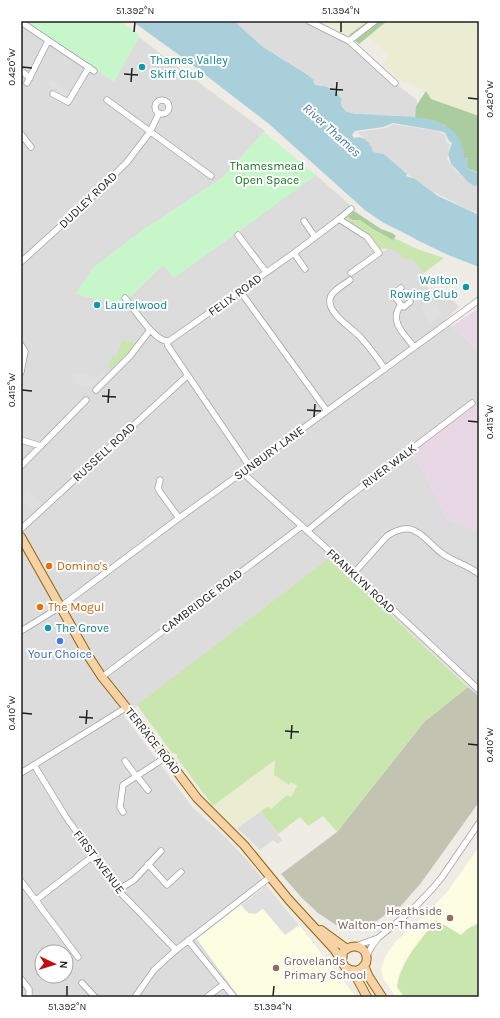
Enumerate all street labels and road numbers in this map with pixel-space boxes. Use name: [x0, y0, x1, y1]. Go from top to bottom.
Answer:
street label: DUDLEY ROAD: [56, 169, 120, 231]
street label: FELIX ROAD: [206, 271, 264, 319]
street label: RUSSELL ROAD: [70, 419, 138, 485]
street label: SUNBURY LANE: [231, 423, 307, 483]
street label: RIVER WALK: [359, 441, 420, 491]
street label: FRANKLYN ROAD: [324, 546, 398, 616]
street label: CAMBRIDGE ROAD: [159, 566, 245, 636]
street label: TERRACE ROAD: [122, 705, 184, 777]
street label: FIRST AVENUE: [71, 827, 127, 897]

